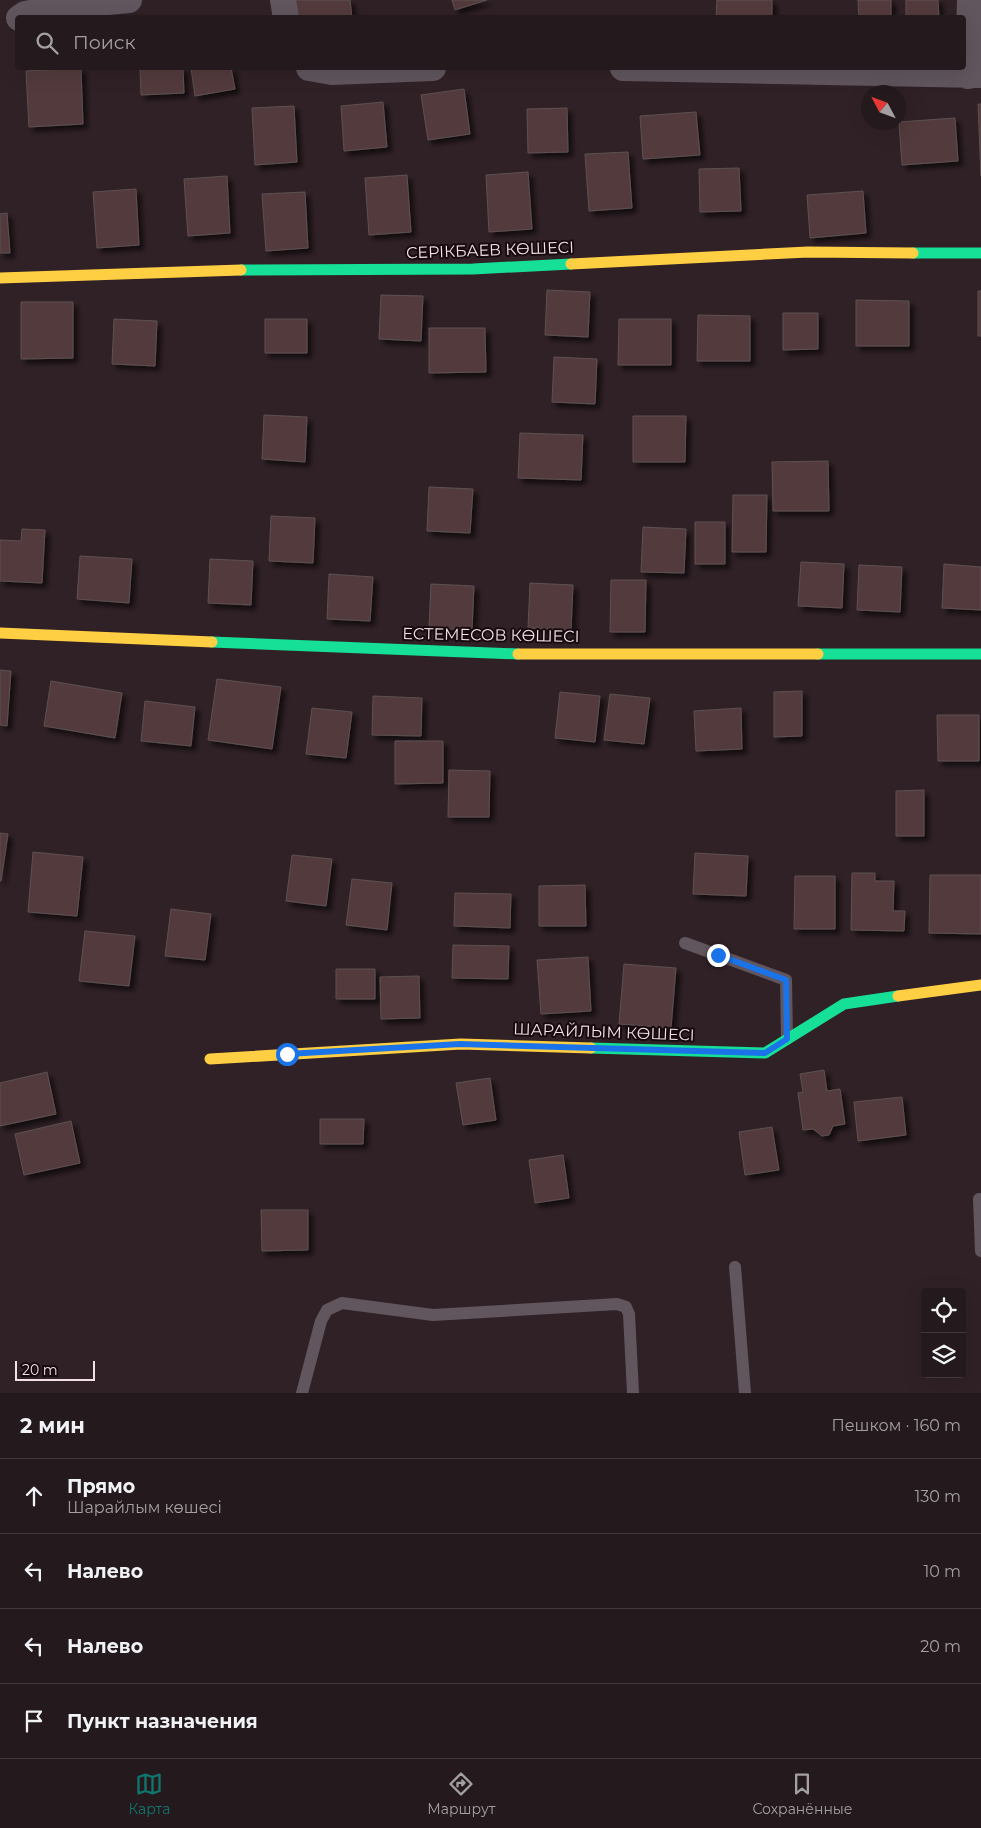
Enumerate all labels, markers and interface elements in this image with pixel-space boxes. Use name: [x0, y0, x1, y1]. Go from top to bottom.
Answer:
search box: [15, 15, 966, 70]
icon: search: [33, 29, 61, 57]
text: Поиск: [73, 31, 136, 54]
north arrow: [861, 85, 906, 130]
street label: СЕРІКБАЕВ КӨШЕСІ: [406, 238, 574, 262]
street label: ЕСТЕМЕСОВ КӨШЕСІ: [402, 624, 580, 646]
route end: [707, 944, 730, 967]
street label: ШАРАЙЛЫМ КӨШЕСІ: [513, 1019, 695, 1045]
route start: [276, 1043, 299, 1066]
map controls: [921, 1288, 966, 1378]
button: locate: [921, 1288, 966, 1333]
button: layers: [921, 1333, 966, 1378]
scale bar: [15, 1358, 95, 1381]
text: 20 m: [22, 1361, 58, 1379]
text: 2 мин: [20, 1413, 85, 1438]
text: Пешком · 160 m: [832, 1416, 961, 1435]
text: Прямо: [67, 1475, 135, 1498]
icon: ahead: [20, 1482, 48, 1510]
text: 130 m: [914, 1487, 961, 1506]
text: Шарайлым көшесі: [67, 1498, 222, 1517]
icon: left: [20, 1557, 48, 1585]
text: Налево: [67, 1560, 143, 1583]
text: 10 m: [923, 1562, 961, 1581]
icon: left: [20, 1632, 48, 1660]
text: Налево: [67, 1635, 143, 1658]
text: 20 m: [920, 1637, 961, 1656]
icon: arrive: [20, 1707, 48, 1735]
text: Пункт назначения: [67, 1710, 258, 1733]
tab: Карта: [128, 1770, 170, 1818]
tab: Маршрут: [427, 1770, 495, 1818]
tab: Сохранённые: [752, 1770, 852, 1818]

